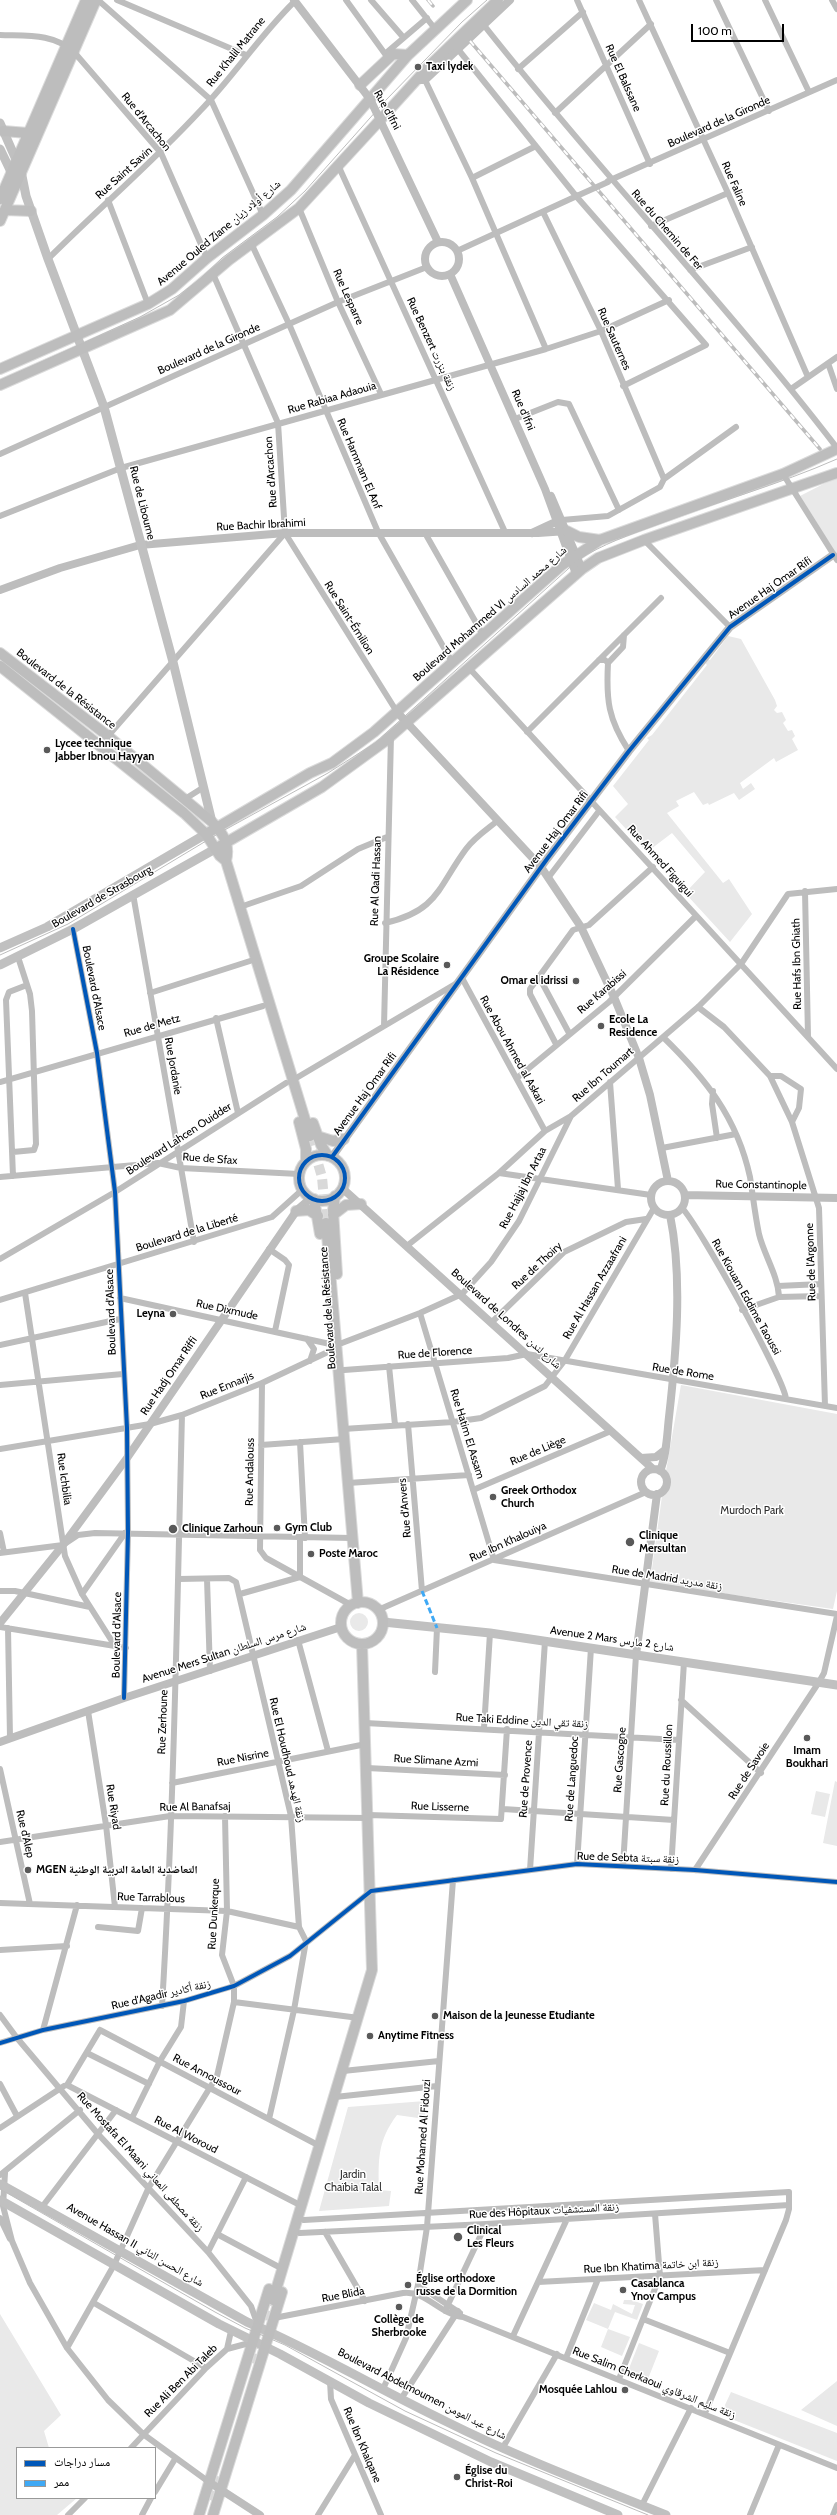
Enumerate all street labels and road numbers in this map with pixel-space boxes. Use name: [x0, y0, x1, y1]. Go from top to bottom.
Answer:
street label: Rue Khalil Matrane: [204, 14, 268, 90]
street label: Rue El Balssane: [602, 42, 644, 114]
street label: Rue d'Ifni: [371, 88, 403, 132]
street label: Rue d'Arcachon: [118, 90, 174, 154]
street label: Boulevard de la Gironde: [666, 93, 772, 151]
street label: Rue Saint Savin: [93, 144, 155, 202]
street label: Rue Faline: [718, 160, 750, 208]
street label: Avenue Ouled Ziane شارع أولاد زيان: [155, 177, 283, 289]
street label: Rue du Chemin de Fer: [628, 187, 706, 273]
street label: Rue Lesparre: [330, 267, 366, 327]
street label: Rue Benzert زنقة بنزرت: [404, 295, 458, 393]
street label: Rue Sauternes: [594, 306, 634, 372]
street label: Boulevard de la Gironde: [156, 320, 262, 378]
street label: Rue Rabiaa Adaouia: [286, 379, 378, 417]
street label: Rue d'Ifni: [508, 388, 538, 432]
street label: Rue Hammam El Anf: [334, 416, 384, 512]
street label: Rue d'Arcachon: [262, 436, 280, 508]
street label: Rue de Libourne: [126, 465, 158, 541]
street label: Rue Bachir Ibrahimi: [216, 516, 306, 534]
street label: Boulevard Mohammed VI شارع محمد السادس: [410, 544, 570, 684]
street label: Avenue Haj Omar Rifi: [726, 554, 814, 622]
street label: Rue Saint-Émilion: [321, 579, 377, 657]
street label: Boulevard de la Résistance: [14, 646, 118, 732]
street label: Avenue Haj Omar Rifi: [521, 788, 591, 876]
street label: Rue Ahmed Figuigui: [624, 822, 696, 900]
street label: Rue Al Qadi Hassan: [368, 836, 384, 926]
street label: Boulevard de Strasbourg: [50, 863, 154, 931]
street label: Rue Hafs Ibn Ghiath: [790, 918, 804, 1010]
street label: Boulevard d'Alsace: [79, 944, 109, 1032]
street label: Rue Karabissi: [575, 967, 629, 1017]
street label: Rue Abou Ahmed al Askari: [477, 994, 547, 1106]
street label: Rue de Metz: [122, 1012, 182, 1040]
street label: Rue Jordanie: [161, 1036, 185, 1096]
street label: Rue Ibn Toumart: [570, 1045, 636, 1105]
street label: Avenue Haj Omar Rifi: [330, 1050, 400, 1138]
street label: Boulevard Lahcen Ouidder: [124, 1100, 234, 1178]
street label: Rue Hajjaj Ibn Artaa: [497, 1145, 549, 1231]
street label: Rue de Sfax: [182, 1150, 238, 1168]
street label: Rue Constantinople: [715, 1178, 807, 1192]
street label: Boulevard de la Liberté: [134, 1211, 240, 1255]
street label: Rue de l'Argonne: [803, 1223, 819, 1301]
street label: Rue Al Hassan Azzaafrani: [560, 1234, 630, 1342]
street label: Rue Kiouam Eddime Taoussi: [709, 1237, 783, 1357]
street label: Rue de Thoiry: [509, 1239, 565, 1293]
street label: Boulevard de la Résistance: [317, 1246, 339, 1370]
street label: Boulevard de Londres شارع لندن: [448, 1266, 564, 1372]
street label: Boulevard d'Alsace: [103, 1269, 119, 1355]
street label: Rue Dixmude: [195, 1297, 259, 1323]
street label: Rue Hadj Omar Riffi: [138, 1334, 200, 1418]
street label: Rue de Florence: [397, 1344, 473, 1362]
street label: Rue de Rome: [651, 1361, 715, 1383]
street label: Rue Ennarjis: [198, 1369, 256, 1403]
street label: Rue Hatim El Assam: [447, 1387, 487, 1481]
street label: Rue de Liège: [508, 1433, 568, 1469]
street label: Rue Andalouss: [243, 1438, 257, 1506]
street label: Rue Ichbilia: [54, 1452, 74, 1506]
street label: Rue d'Anvers: [396, 1478, 414, 1538]
street label: Rue Ibn Khalouiya: [468, 1519, 548, 1565]
street label: Rue de Madrid زنقة مدريد: [611, 1563, 723, 1593]
street label: Boulevard d'Alsace: [110, 1592, 124, 1678]
street label: Avenue Mers Sultan شارع مرس السلطان: [140, 1620, 308, 1686]
street label: Avenue 2 Mars شارع 2 مارس: [549, 1624, 675, 1654]
street label: Rue Zerhoune: [155, 1689, 171, 1755]
street label: Rue El Houdhoud زنقة الهدهد: [266, 1696, 308, 1824]
street label: Rue Taki Eddine زنقة تقي الدين: [455, 1711, 589, 1731]
street label: Rue du Roussillon: [658, 1724, 676, 1806]
street label: Rue Gascogne: [611, 1727, 629, 1793]
street label: Rue de Languedoc: [562, 1736, 582, 1822]
street label: Rue de Provence: [517, 1740, 535, 1818]
street label: Rue de Savoie: [726, 1740, 772, 1802]
street label: Rue Nisrine: [216, 1747, 270, 1769]
street label: Rue Slimane Azmi: [393, 1752, 479, 1770]
street label: Rue Riyad: [103, 1783, 123, 1831]
street label: Rue Lisserne: [411, 1799, 469, 1815]
street label: Rue Al Banafsaj: [159, 1800, 231, 1814]
street label: Rue d'Alep: [13, 1809, 37, 1859]
street label: Rue de Sebta زنقة سبتة: [577, 1850, 679, 1866]
street label: Rue Dunkerque: [206, 1878, 222, 1950]
street label: Rue Tarrablous: [117, 1890, 185, 1906]
street label: Rue d'Agadir زنقة أكادير: [110, 1977, 212, 2013]
street label: Rue Annoussour: [171, 2051, 243, 2099]
street label: Rue Mohamed Al Fidouzi: [412, 2079, 434, 2195]
street label: Rue Mostafa El Maani زنقة مصطفى المعاني: [74, 2090, 206, 2234]
street label: Rue Al Woroud: [152, 2113, 220, 2157]
street label: Avenue Hassan II شارع الحسن الثاني: [64, 2200, 206, 2290]
street label: Rue des Hôpitaux زنقة المستشفيات: [469, 2200, 619, 2222]
street label: Rue Ibn Khatima زنقة ابن خاتمة: [583, 2256, 719, 2276]
street label: Rue Blida: [321, 2284, 365, 2306]
street label: Rue Ali Ben Abi Taleb: [142, 2342, 220, 2420]
street label: Rue Salim Cherkaoui زنقة سليم الشرقاوي: [570, 2344, 738, 2422]
street label: Boulevard Abdelmoumen شارع عبد المومن: [335, 2346, 509, 2442]
street label: Rue Ibn Khalqane: [340, 2405, 384, 2485]

